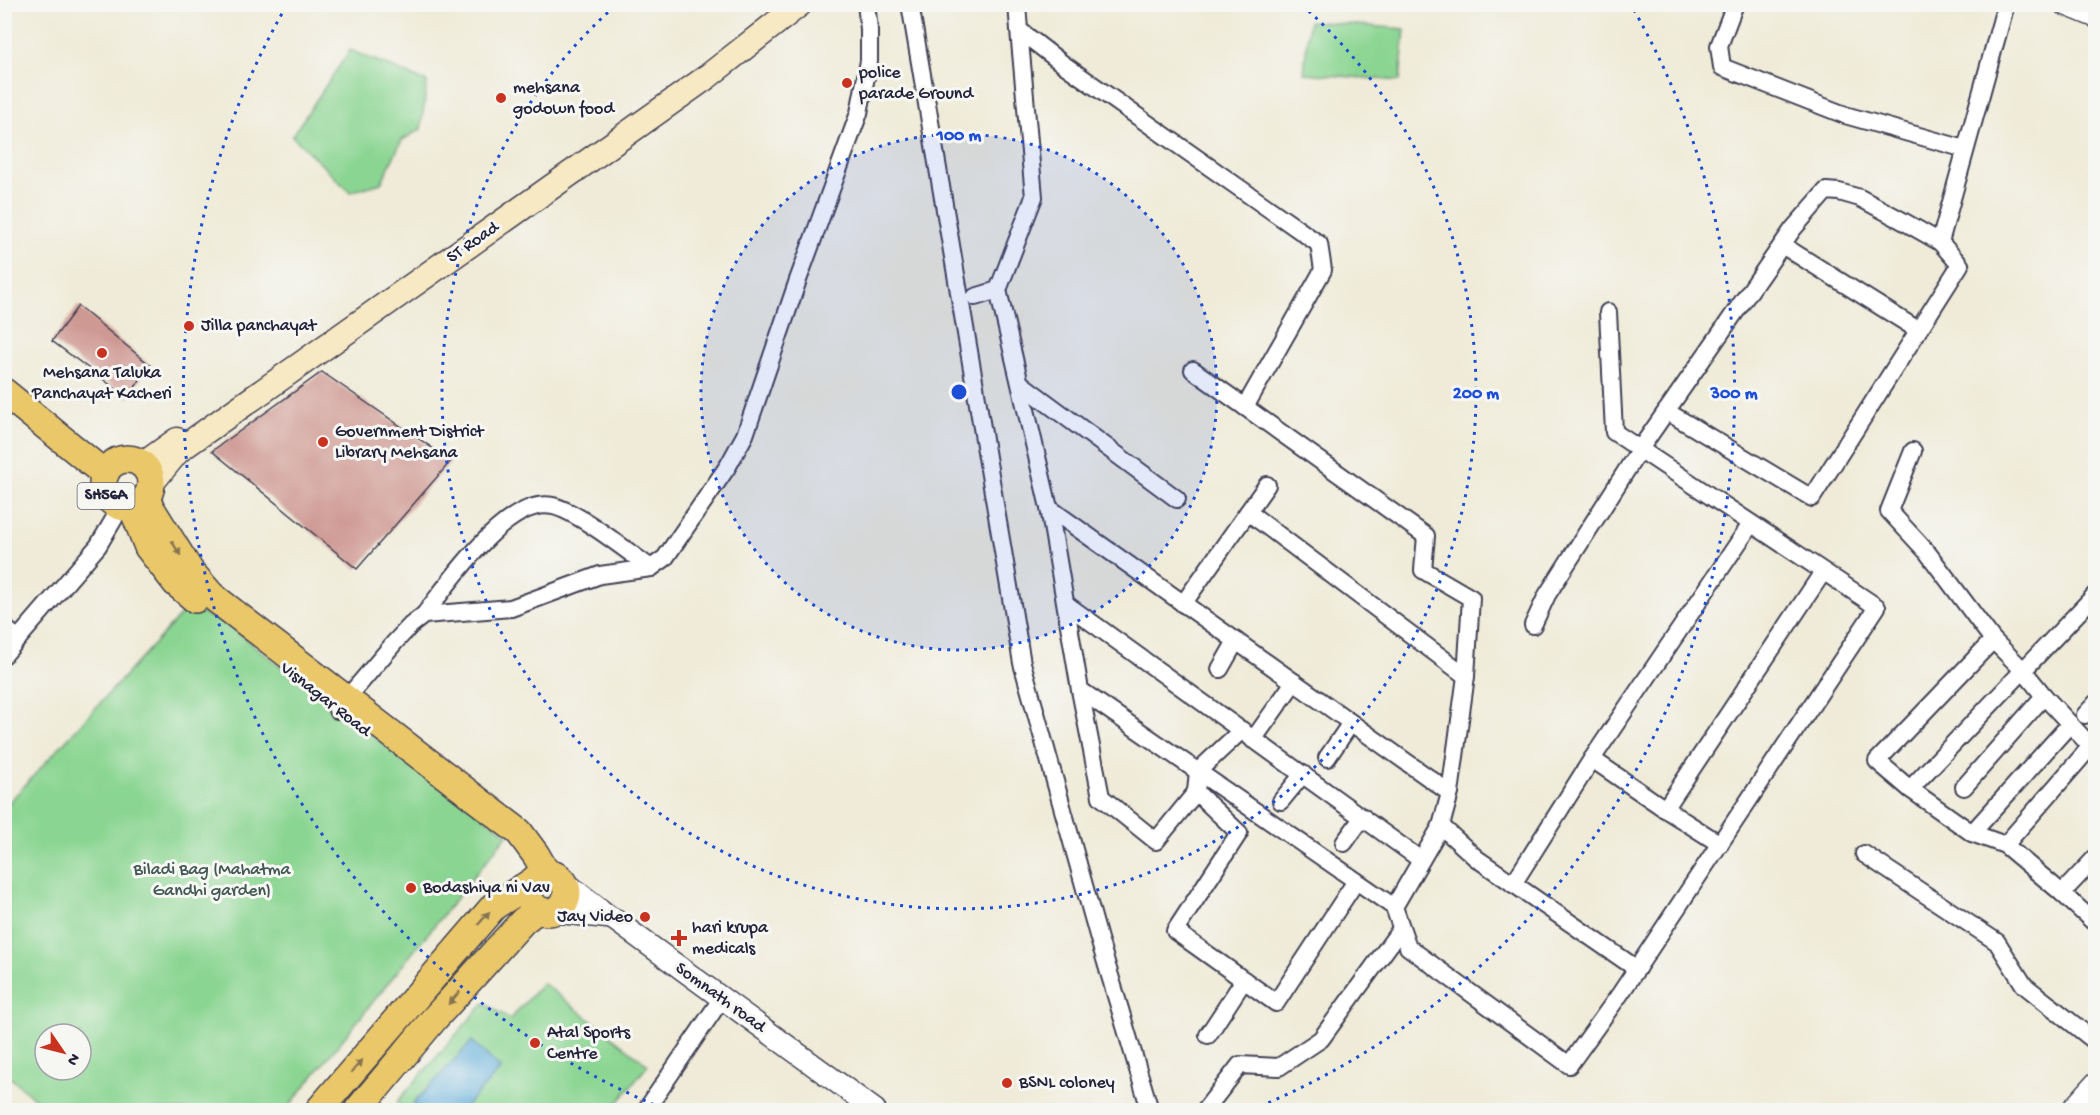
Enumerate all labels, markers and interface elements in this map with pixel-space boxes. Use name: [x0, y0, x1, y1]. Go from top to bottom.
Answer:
place label: police parade Ground: [858, 63, 974, 105]
marker: police parade Ground: [840, 76, 854, 90]
place label: mehsana godown food: [513, 78, 615, 120]
marker: mehsana godown food: [494, 91, 508, 105]
text: 100 m: [936, 126, 982, 147]
street label: ST Road: [443, 217, 504, 268]
place label: Jilla panchayat: [201, 316, 318, 337]
marker: Jilla panchayat: [182, 319, 196, 333]
marker: Mehsana Taluka Panchayat Kacheri: [95, 346, 109, 360]
place label: Mehsana Taluka Panchayat Kacheri: [31, 363, 172, 405]
centre of rings: [949, 382, 969, 402]
text: 200 m: [1453, 384, 1499, 405]
text: 300 m: [1710, 384, 1758, 405]
place label: Government District Library Mehsana: [335, 422, 485, 464]
marker: Government District Library Mehsana: [316, 435, 330, 449]
road number: SH56A: [78, 483, 134, 509]
one-way arrow: [170, 540, 181, 556]
street label: Visnagar Road: [275, 657, 376, 743]
park label: Biladi Bag (Mahatma Gandhi garden): [133, 860, 291, 902]
place label: Bodashiya ni Vav: [422, 878, 550, 899]
marker: Bodashiya ni Vav: [404, 881, 418, 895]
place label: Jay Video: [557, 907, 633, 928]
marker: Jay Video: [638, 910, 652, 924]
one-way arrow: [477, 911, 490, 926]
place label: hari krupa medicals: [692, 918, 769, 960]
marker: hari krupa medicals: [670, 929, 688, 947]
street label: Somnath road: [671, 958, 770, 1039]
one-way arrow: [448, 990, 461, 1005]
north arrow: [33, 1022, 93, 1082]
place label: Atal Sports Centre: [547, 1023, 631, 1065]
marker: Atal Sports Centre: [528, 1036, 542, 1050]
text: N: [61, 1049, 83, 1069]
one-way arrow: [350, 1059, 363, 1074]
place label: BSNL coloney: [1018, 1073, 1115, 1094]
marker: BSNL coloney: [1000, 1076, 1014, 1090]

